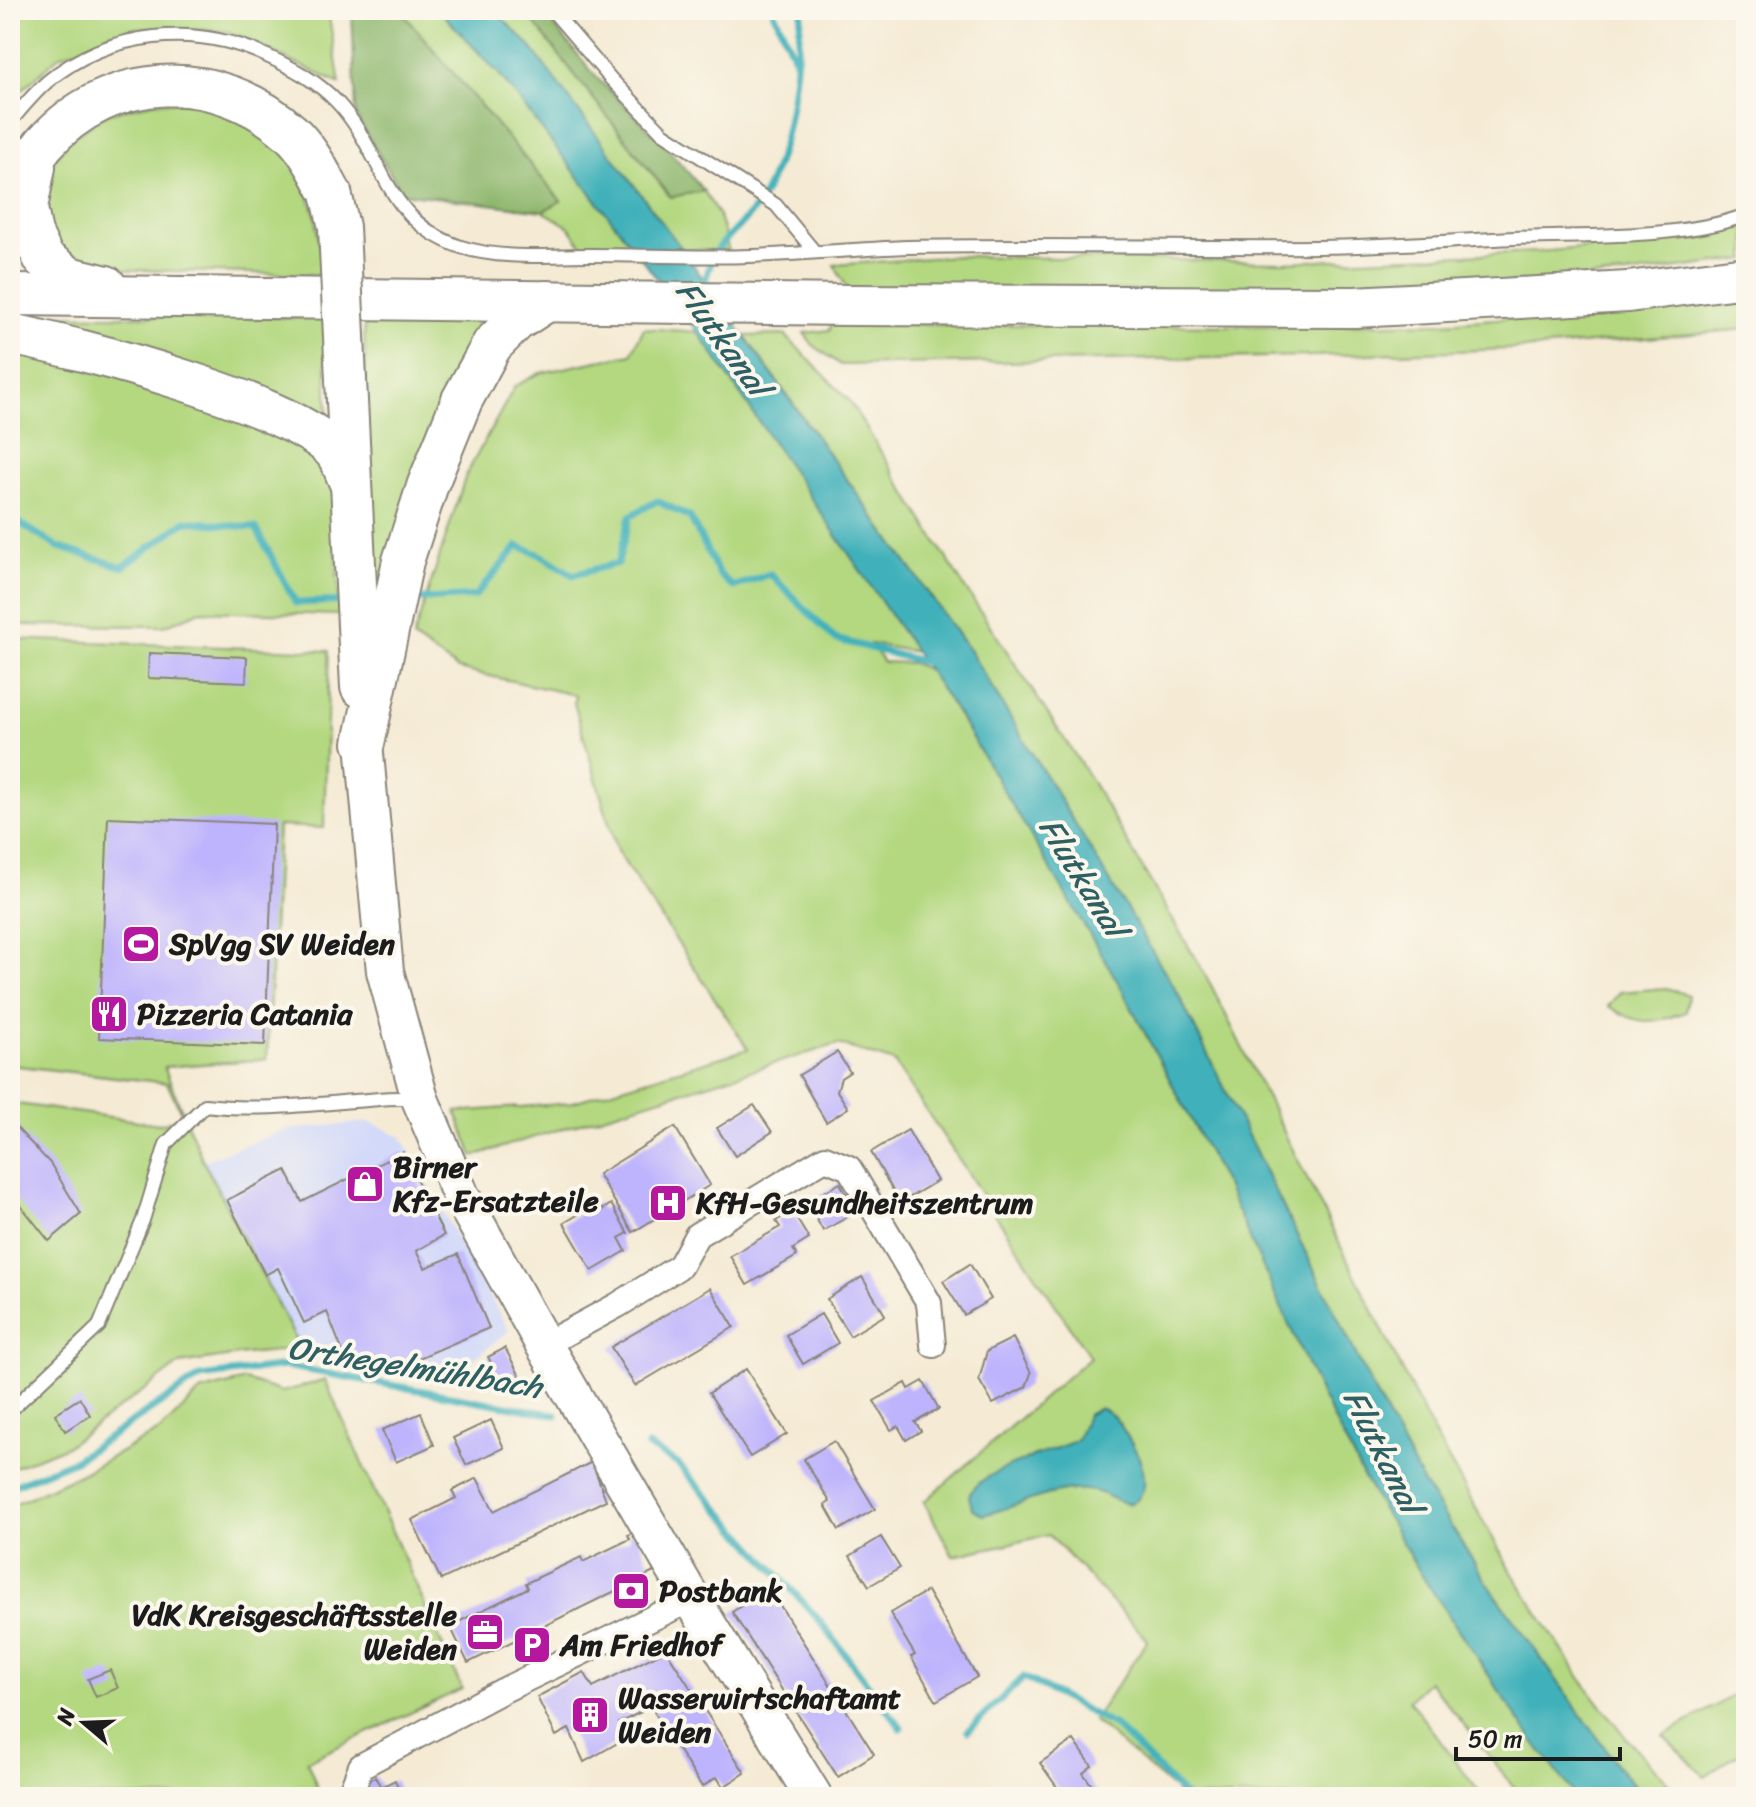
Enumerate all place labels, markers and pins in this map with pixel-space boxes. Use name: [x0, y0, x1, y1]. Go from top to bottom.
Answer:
place label: SpVgg SV Weiden: [168, 917, 396, 971]
sports icon: SpVgg SV Weiden: [120, 923, 162, 965]
place label: Pizzeria Catania: [137, 987, 353, 1041]
restaurant icon: Pizzeria Catania: [88, 993, 130, 1035]
place label: Birner Kfz-Ersatzteile: [392, 1140, 599, 1228]
shop icon: Birner Kfz-Ersatzteile: [344, 1163, 386, 1205]
place label: KfH-Gesundheitszentrum: [695, 1176, 1034, 1230]
hospital icon: KfH-Gesundheitszentrum: [647, 1182, 689, 1224]
place label: Postbank: [659, 1564, 784, 1618]
bank icon: Postbank: [610, 1570, 652, 1612]
place label: VdK Kreisgeschäftsstelle Weiden: [132, 1588, 458, 1676]
office icon: VdK Kreisgeschäftsstelle Weiden: [464, 1611, 506, 1653]
place label: Am Friedhof: [558, 1618, 726, 1672]
parking icon: Am Friedhof: [511, 1624, 553, 1666]
place label: Wasserwirtschaftamt Weiden: [618, 1671, 901, 1759]
building icon: Wasserwirtschaftamt Weiden: [569, 1694, 611, 1736]

